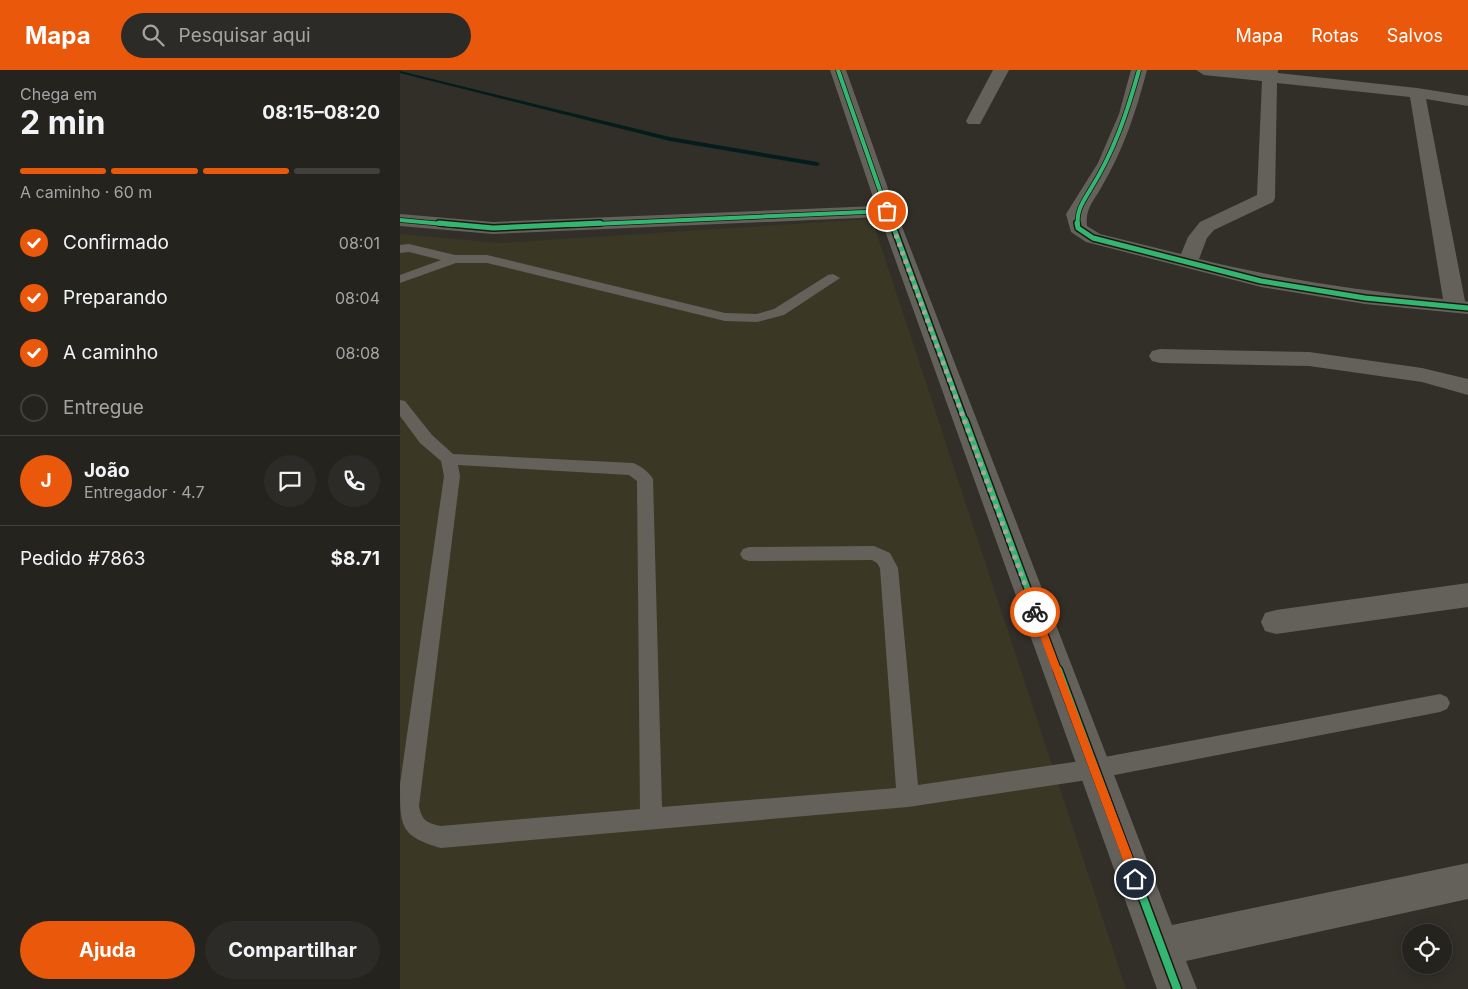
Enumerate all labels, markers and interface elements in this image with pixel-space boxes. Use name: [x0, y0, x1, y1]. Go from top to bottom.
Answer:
search box: [121, 13, 471, 58]
text: Mapa: [25, 21, 91, 50]
icon: search: [139, 21, 167, 49]
text: Pesquisar aqui: [179, 24, 311, 47]
text: Mapa: [1235, 25, 1283, 46]
text: Rotas: [1311, 25, 1359, 46]
text: Salvos: [1387, 25, 1443, 46]
text: Chega em: [20, 84, 97, 104]
text: 08:15–08:20: [262, 101, 380, 124]
text: 2 min: [20, 103, 106, 142]
text: A caminho · 60 m: [20, 182, 152, 202]
pin: [866, 190, 908, 232]
icon: bag: [873, 197, 901, 225]
icon: check: [20, 229, 48, 257]
text: Confirmado: [63, 231, 169, 254]
text: 08:01: [339, 233, 380, 253]
icon: check: [20, 284, 48, 312]
text: Preparando: [63, 286, 168, 309]
text: 08:04: [335, 288, 380, 308]
icon: check: [20, 339, 48, 367]
text: A caminho: [63, 341, 158, 364]
text: 08:08: [335, 343, 380, 363]
text: Entregue: [63, 396, 144, 419]
button: chat: [264, 455, 316, 507]
button: phone: [328, 455, 380, 507]
text: João: [84, 459, 130, 482]
text: J: [40, 469, 52, 492]
text: Entregador · 4.7: [84, 482, 204, 502]
text: Pedido #7863: [20, 547, 146, 570]
text: $8.71: [330, 547, 380, 570]
courier: [1010, 587, 1060, 637]
icon: bike: [1021, 598, 1049, 626]
pin: [1114, 858, 1156, 900]
icon: home: [1121, 865, 1149, 893]
button: Ajuda: [20, 921, 195, 979]
button: Compartilhar: [205, 921, 380, 979]
map controls: [1402, 924, 1452, 974]
button: locate: [1402, 924, 1452, 974]

